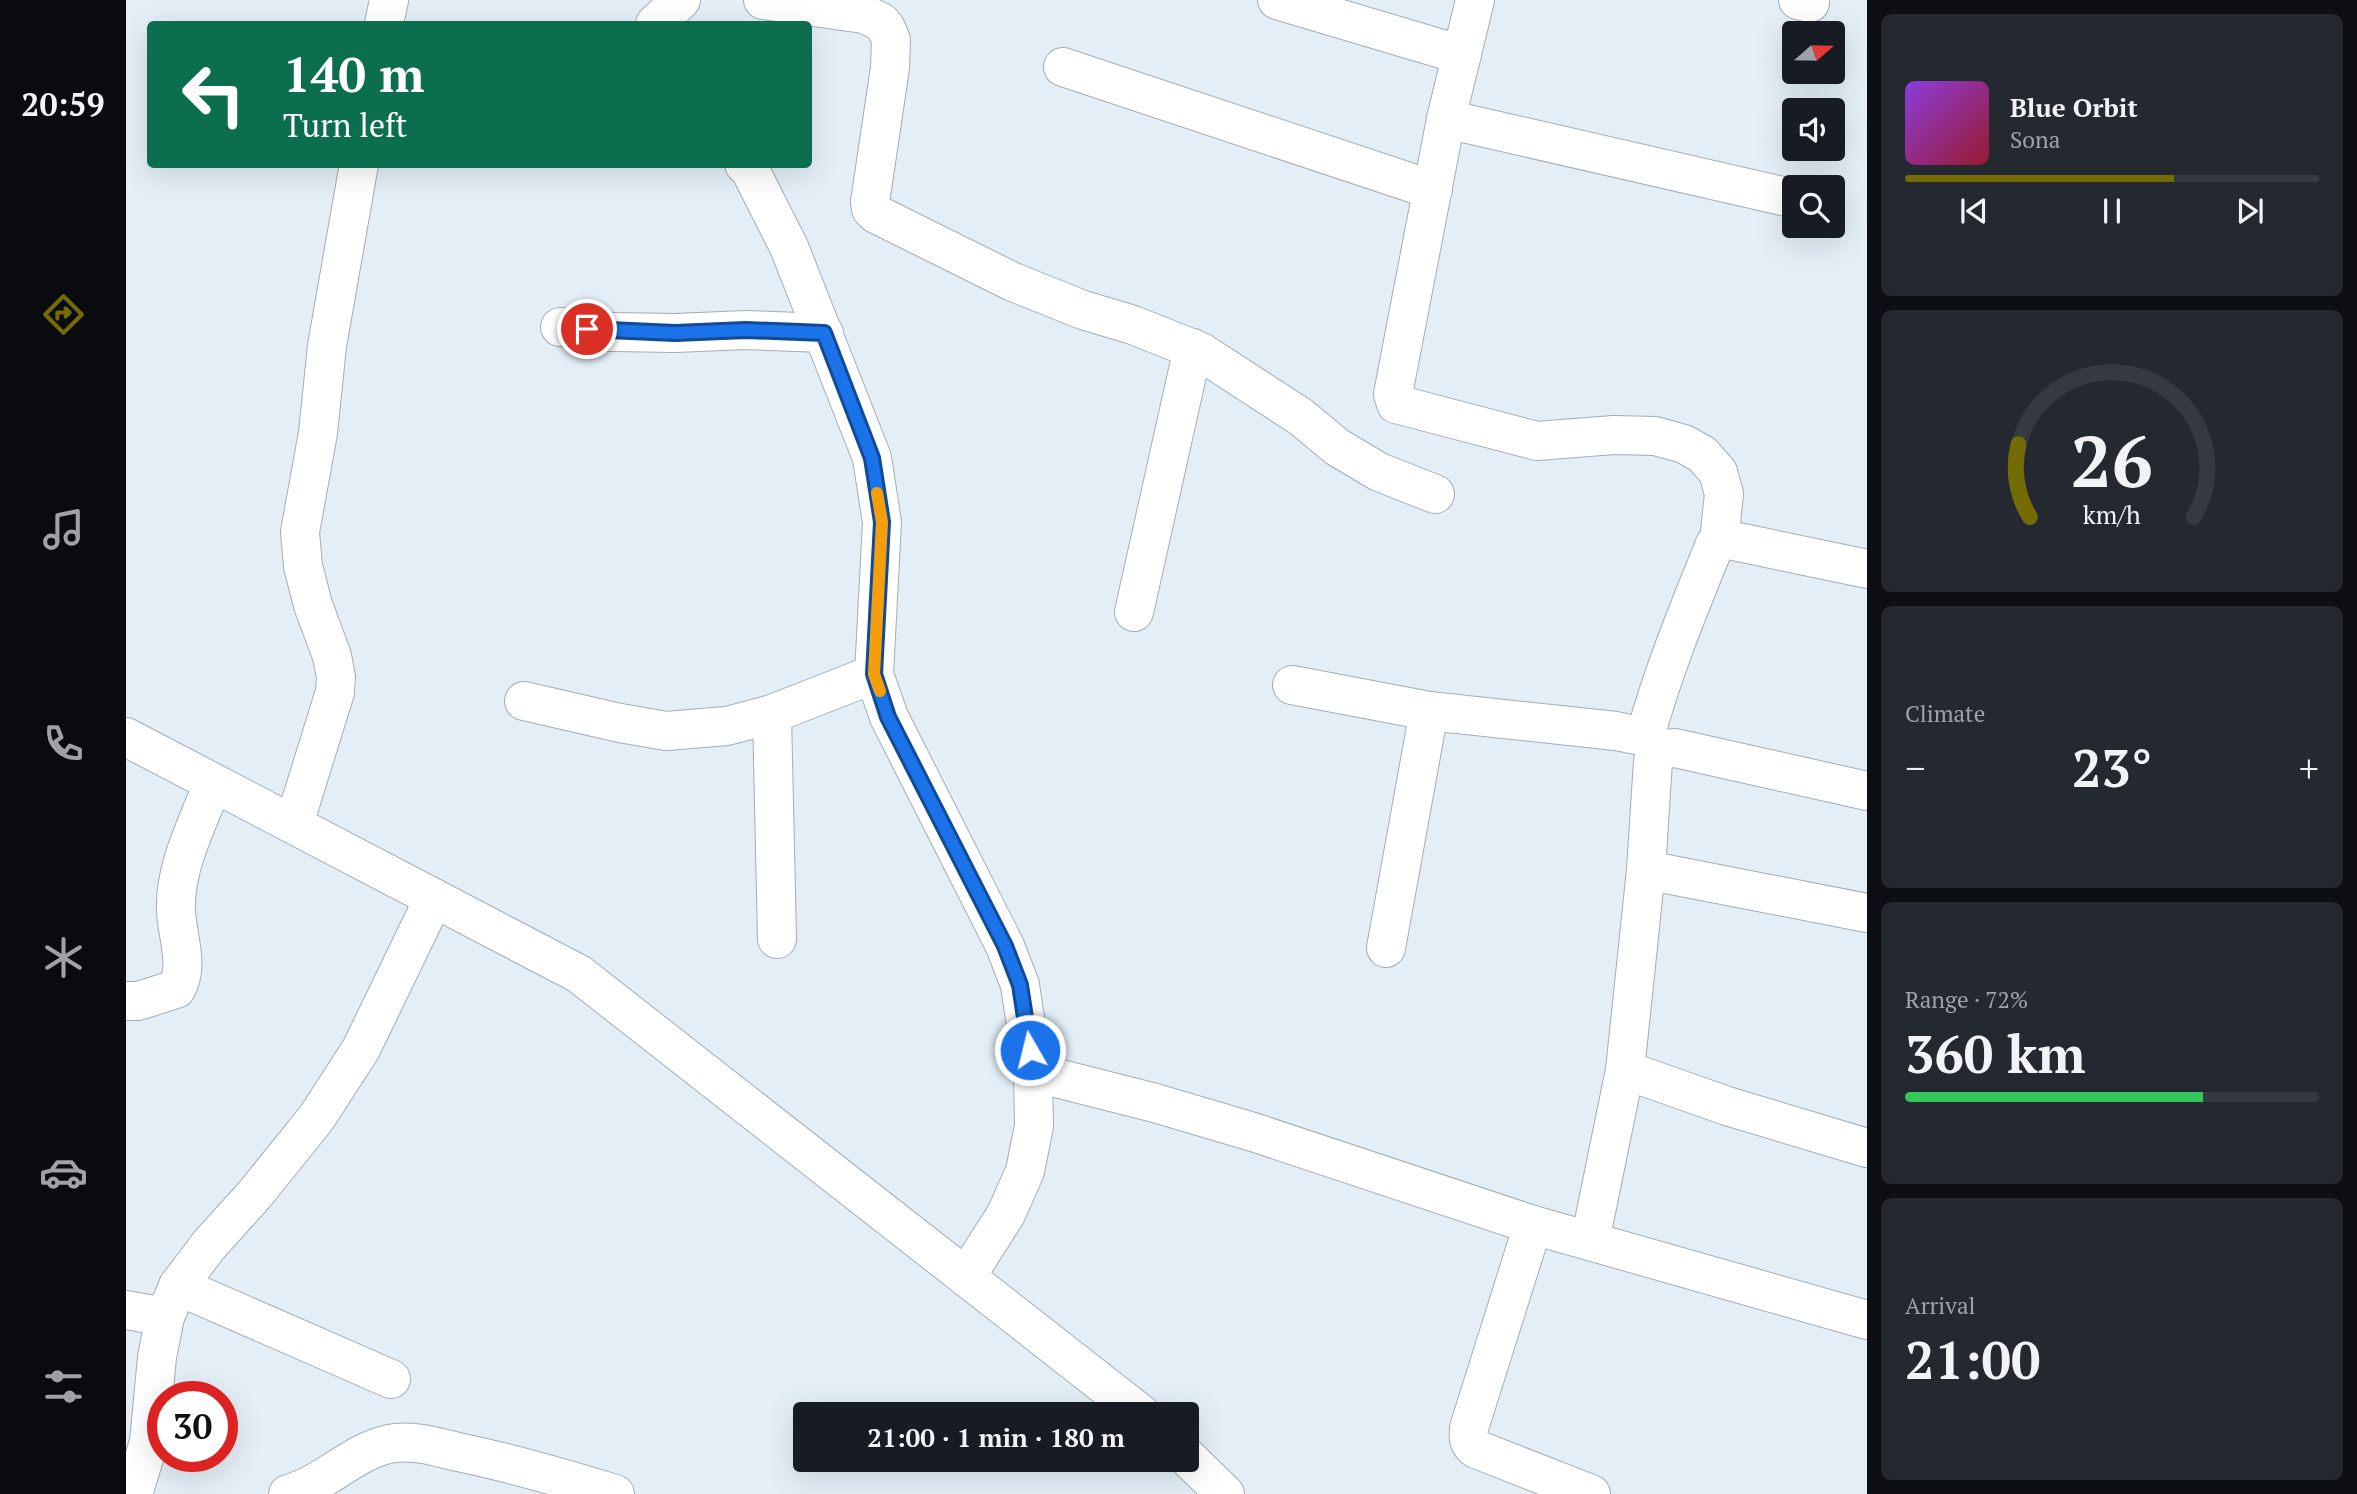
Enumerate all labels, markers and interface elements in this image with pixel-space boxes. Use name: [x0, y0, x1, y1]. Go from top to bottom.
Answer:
north arrow: [1782, 21, 1844, 84]
map controls: [1782, 21, 1845, 238]
text: 140 m: [283, 41, 425, 106]
icon: left: [168, 49, 259, 140]
text: 20:59: [21, 83, 105, 125]
text: Blue Orbit: [2010, 90, 2138, 124]
button: sound: [1782, 98, 1845, 161]
text: Turn left: [283, 104, 407, 146]
text: Sona: [2010, 124, 2060, 155]
button: search: [1782, 175, 1845, 238]
icon: previous: [1955, 192, 1993, 230]
icon: pause: [2093, 192, 2131, 230]
icon: next: [2231, 192, 2269, 230]
icon: directions: [39, 290, 88, 339]
pin: [557, 299, 617, 359]
icon: arrive: [568, 310, 606, 348]
text: 26: [2071, 411, 2153, 508]
text: km/h: [2083, 498, 2141, 531]
icon: music: [39, 505, 88, 554]
text: Climate: [1905, 698, 1985, 729]
icon: phone: [39, 719, 88, 768]
text: 23°: [2072, 733, 2152, 802]
text: −: [1905, 743, 1925, 793]
text: +: [2299, 743, 2319, 793]
icon: climate: [39, 933, 88, 982]
text: Range · 72%: [1905, 984, 2028, 1015]
position arrow: [993, 1013, 1067, 1087]
text: 360 km: [1905, 1019, 2086, 1088]
icon: car: [39, 1148, 88, 1197]
text: Arrival: [1905, 1290, 1976, 1321]
text: 21:00: [1905, 1325, 2040, 1394]
icon: filters: [39, 1362, 88, 1411]
speed limit sign: 30: [147, 1381, 238, 1472]
text: 21:00 · 1 min · 180 m: [867, 1420, 1125, 1454]

